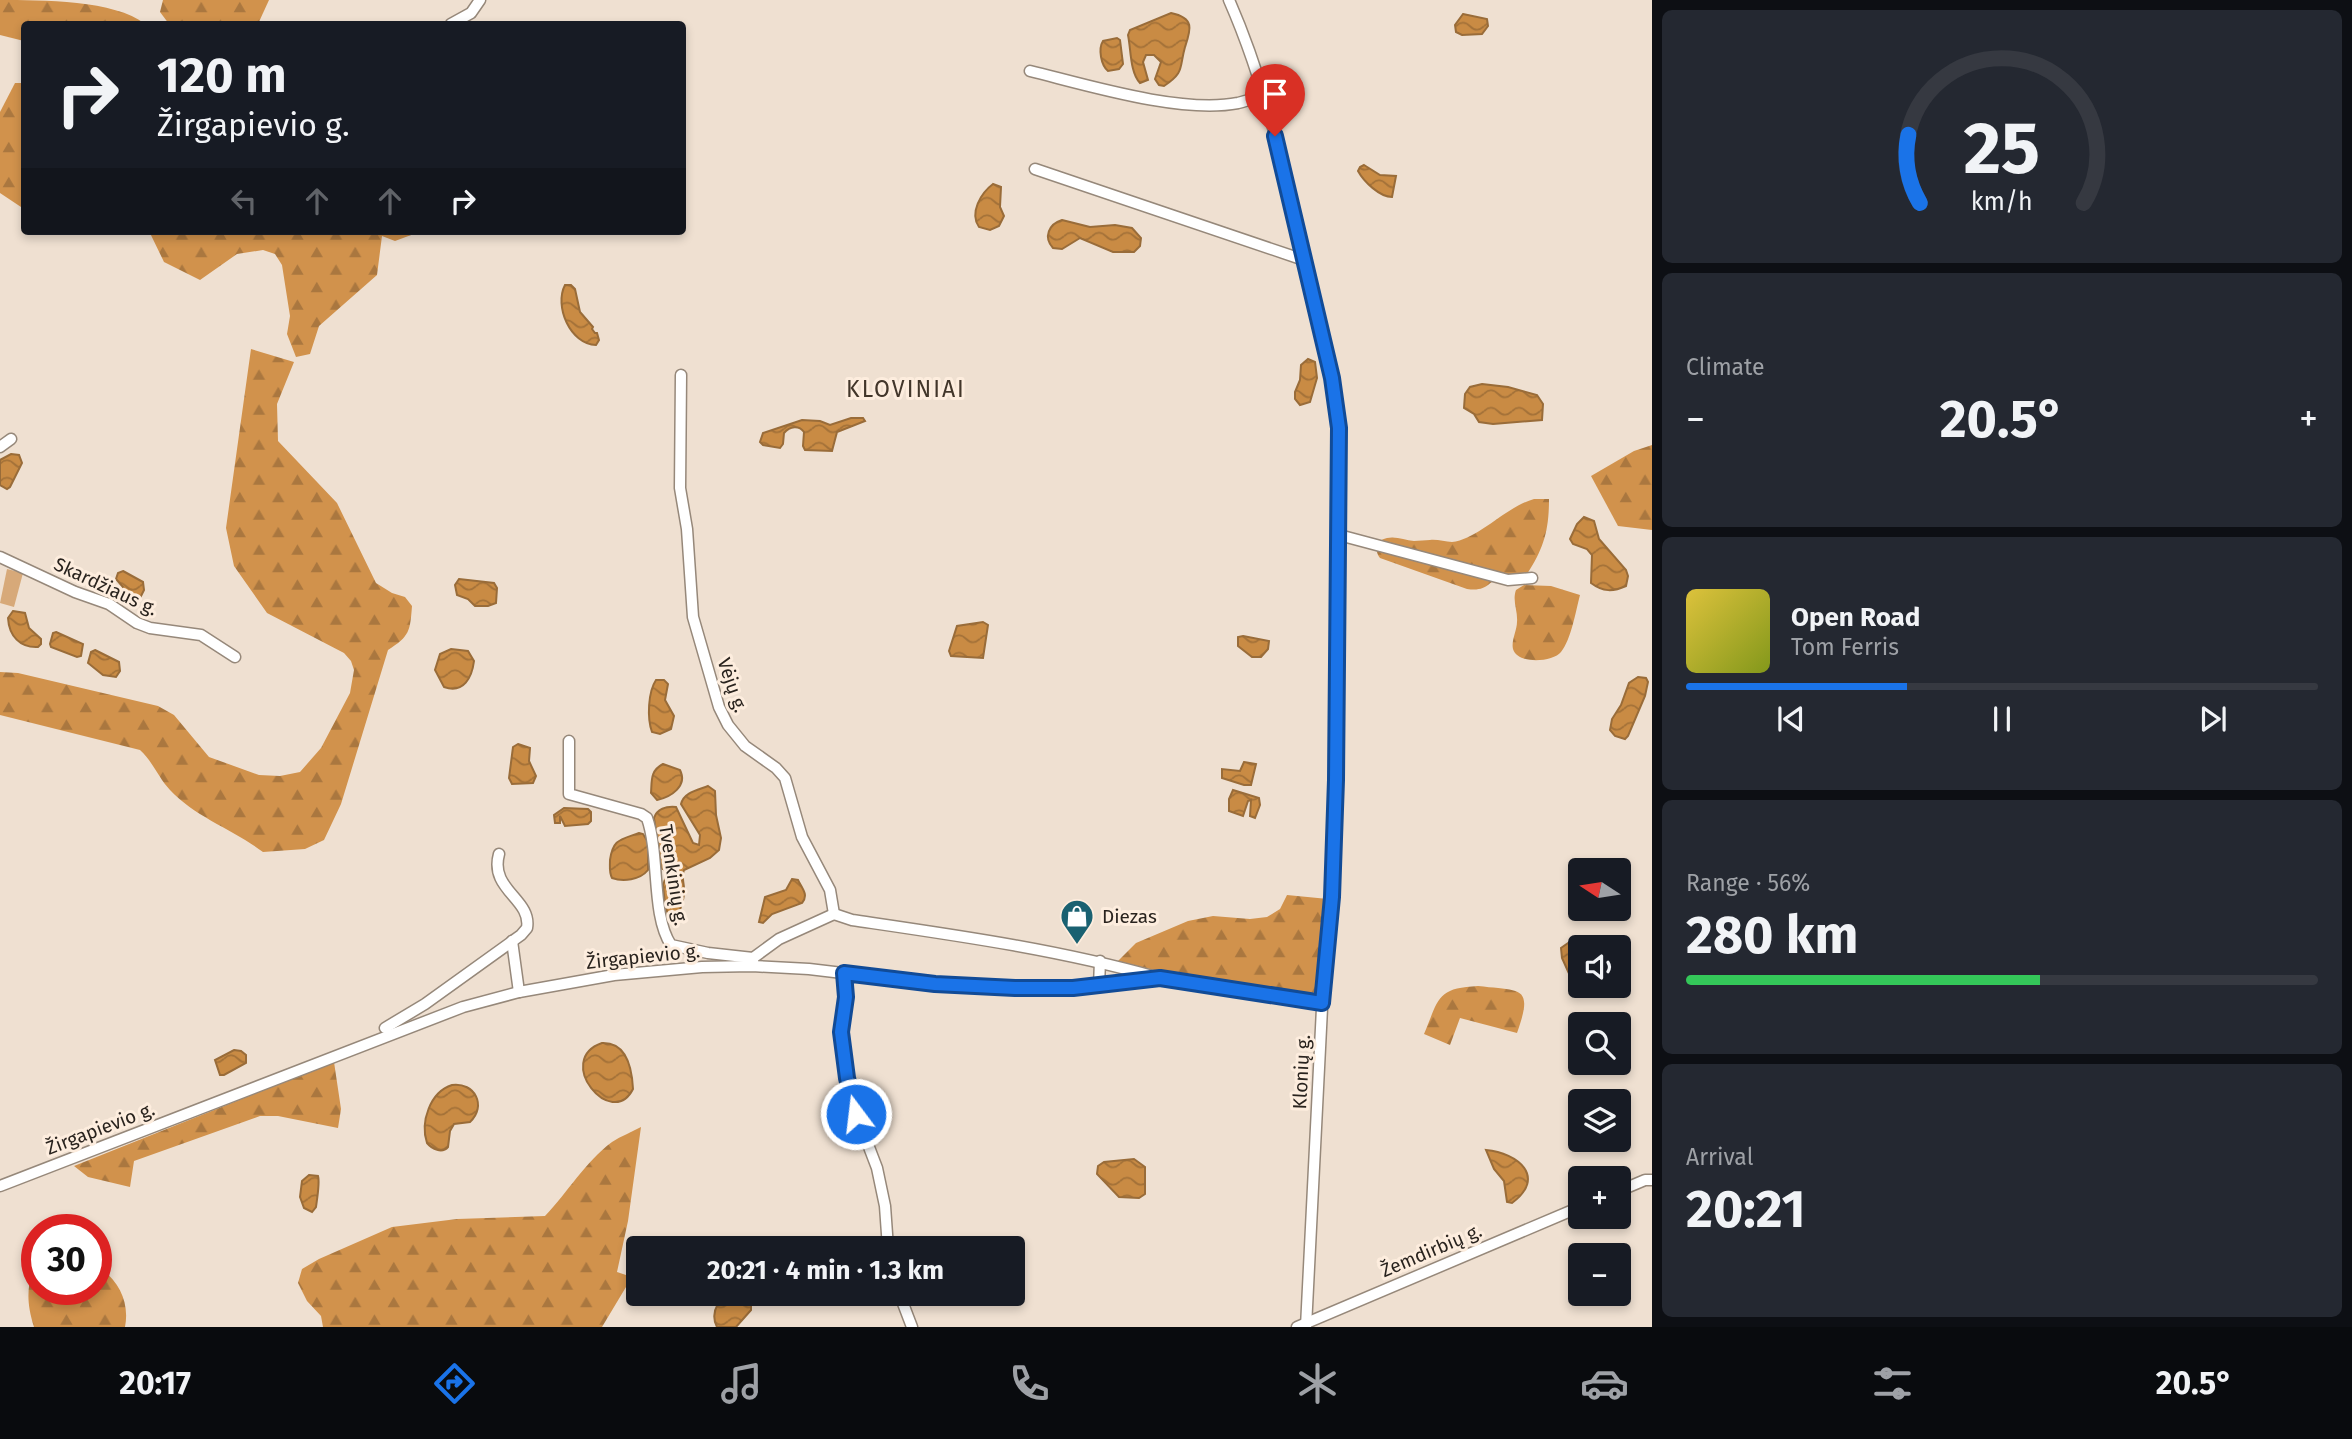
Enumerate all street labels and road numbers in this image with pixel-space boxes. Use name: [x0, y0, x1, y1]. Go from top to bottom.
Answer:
street label: Skardžiaus g.: [50, 552, 161, 620]
street label: Vėjų g.: [712, 655, 753, 716]
street label: Tvenkinių g.: [654, 823, 693, 927]
street label: Žirgapievio g.: [585, 939, 701, 974]
street label: Klonių g.: [1288, 1034, 1315, 1110]
street label: Žirgapievio g.: [43, 1097, 158, 1160]
street label: Žemdirbių g.: [1377, 1219, 1485, 1282]

